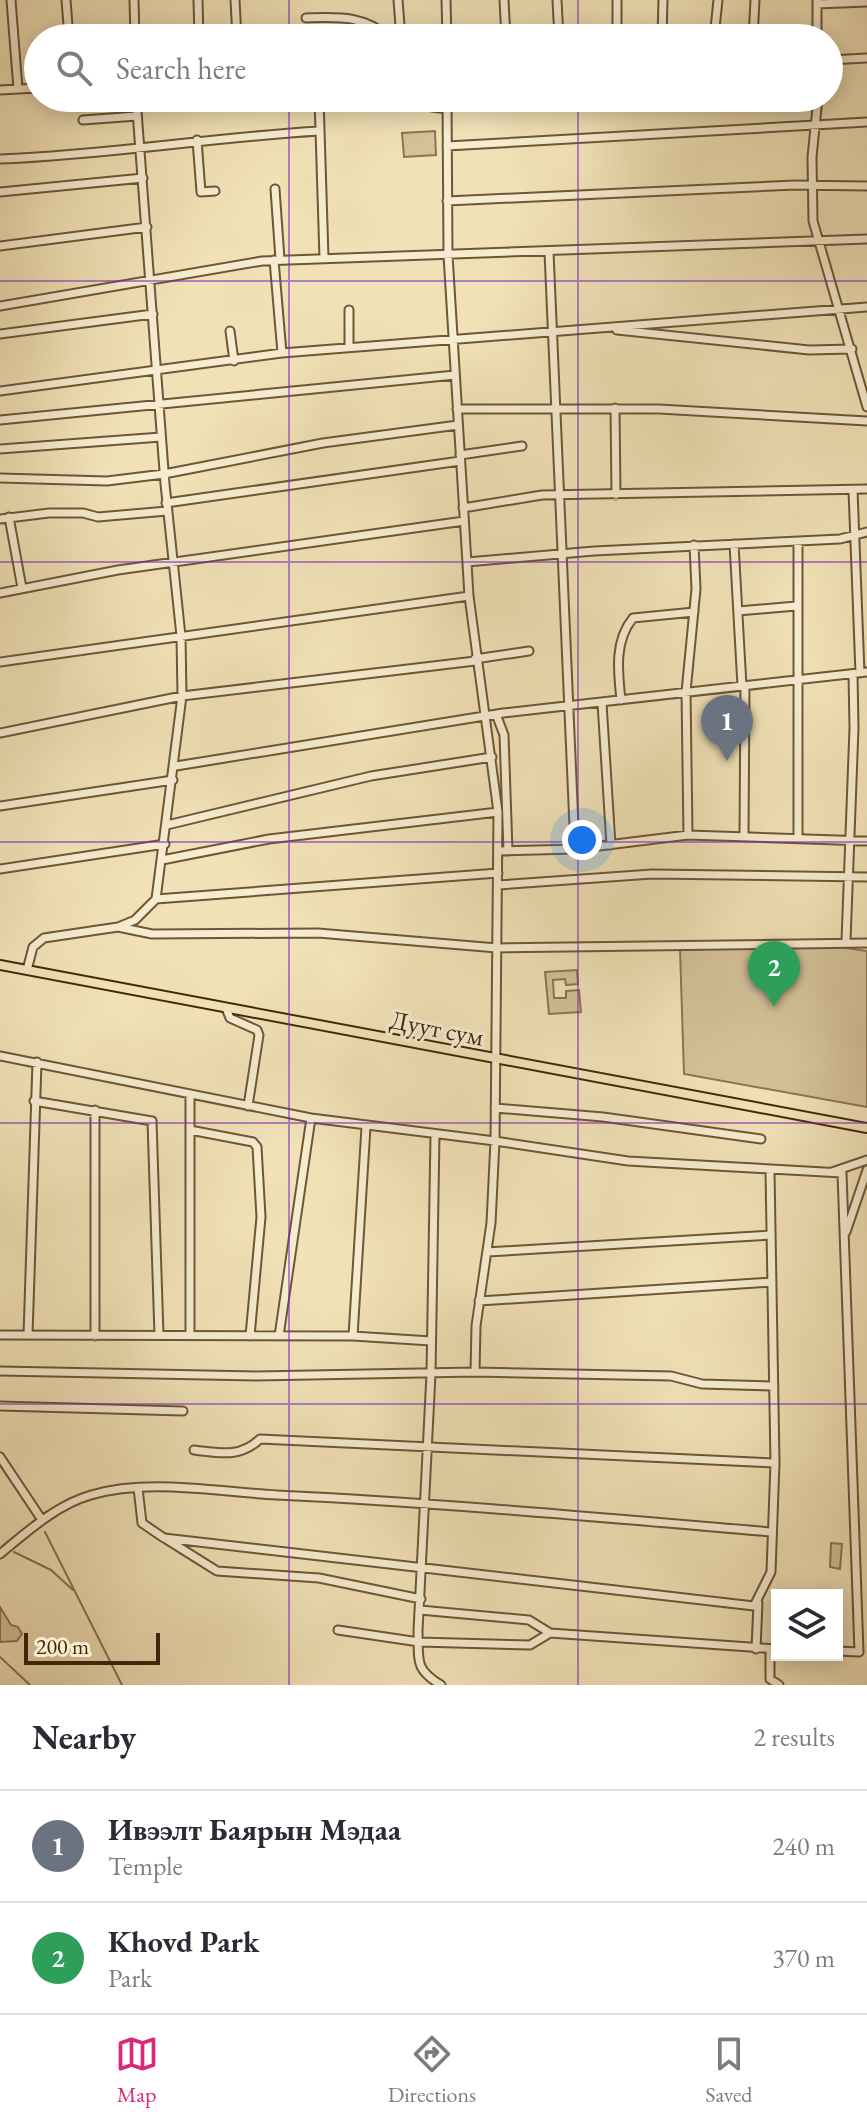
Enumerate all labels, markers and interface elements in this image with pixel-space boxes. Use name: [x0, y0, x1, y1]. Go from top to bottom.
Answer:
search box: [24, 24, 843, 112]
icon: search: [52, 46, 96, 90]
text: Search here: [116, 49, 246, 88]
pin: 1: [701, 695, 753, 761]
your location: [562, 820, 602, 860]
pin: 2: [748, 941, 800, 1007]
street label: Дуут сум: [387, 1002, 487, 1054]
map controls: [771, 1589, 843, 1661]
button: layers: [771, 1589, 843, 1661]
scale bar: [24, 1629, 160, 1665]
text: 200 m: [36, 1632, 89, 1661]
text: Nearby: [32, 1715, 136, 1759]
text: 2 results: [754, 1720, 835, 1754]
text: Ивээлт Баярын Мэдаа: [108, 1810, 401, 1849]
text: 1: [51, 1829, 65, 1863]
text: 240 m: [772, 1829, 835, 1863]
text: Temple: [108, 1849, 183, 1883]
text: Khovd Park: [108, 1922, 259, 1961]
text: 2: [51, 1941, 65, 1975]
text: 370 m: [772, 1941, 835, 1975]
text: Park: [108, 1961, 152, 1995]
tab: Map: [115, 2032, 159, 2109]
tab: Directions: [388, 2032, 476, 2109]
tab: Saved: [705, 2032, 752, 2109]

